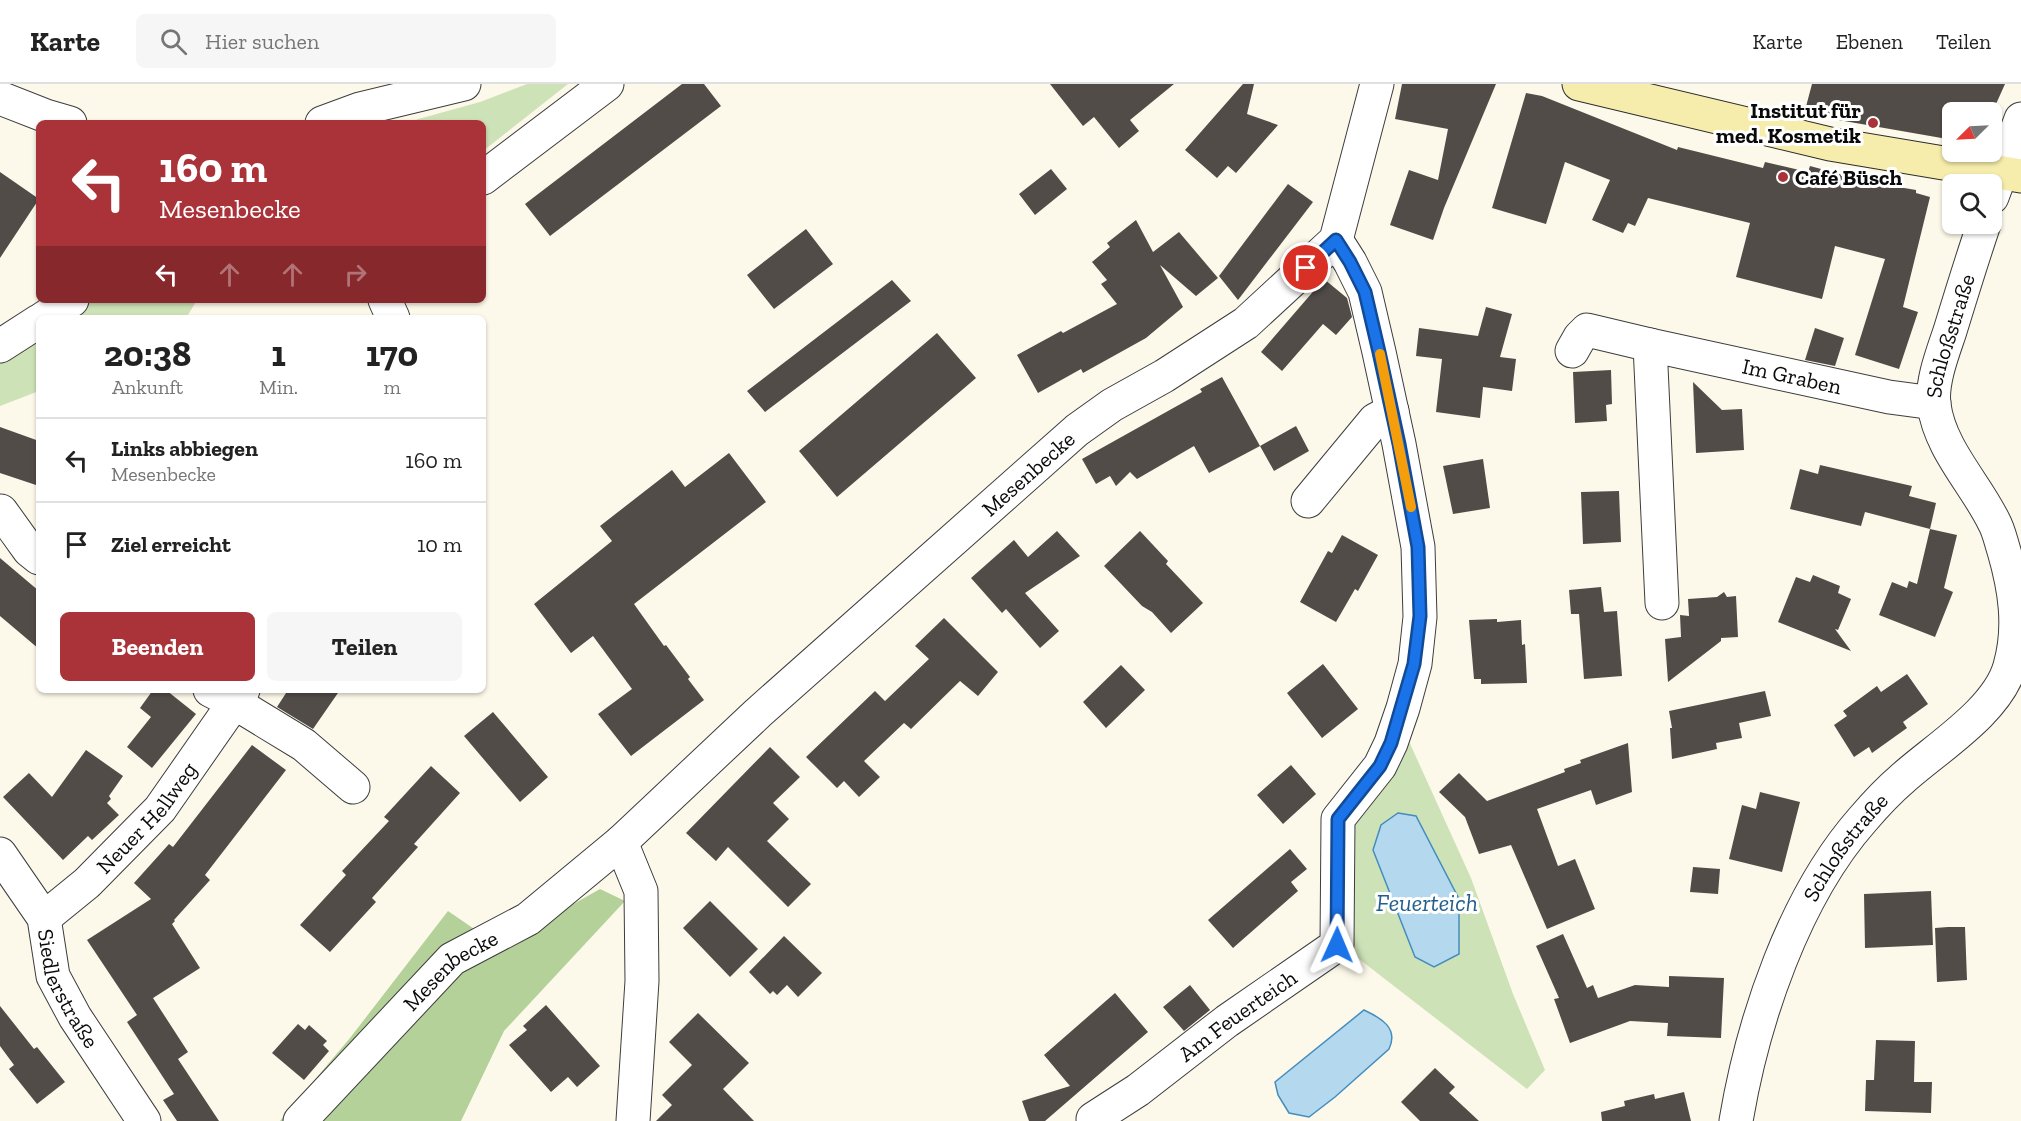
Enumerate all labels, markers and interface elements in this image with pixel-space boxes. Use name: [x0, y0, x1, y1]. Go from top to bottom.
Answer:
search box: [136, 14, 556, 68]
text: Karte: [30, 25, 100, 58]
icon: search: [157, 25, 190, 58]
text: Hier suchen: [205, 28, 319, 55]
text: Karte: [1753, 29, 1803, 54]
text: Ebenen: [1836, 29, 1903, 54]
text: Teilen: [1936, 29, 1991, 54]
place label: Institut für med. Kosmetik: [1716, 97, 1861, 149]
north arrow: [1942, 102, 2002, 162]
map controls: [1942, 102, 2002, 234]
marker: Institut für med. Kosmetik: [1866, 116, 1880, 130]
text: 160 m: [159, 142, 267, 193]
icon: left: [60, 144, 138, 222]
place label: Café Büsch: [1795, 164, 1902, 191]
marker: Café Büsch: [1776, 170, 1790, 184]
button: search: [1942, 174, 2002, 234]
text: Mesenbecke: [159, 193, 301, 225]
pin: [1280, 242, 1331, 293]
icon: arrive: [1289, 251, 1322, 284]
icon: left: [150, 258, 183, 291]
icon: ahead: [213, 258, 246, 291]
icon: ahead: [276, 258, 309, 291]
icon: right: [339, 258, 372, 291]
street label: Schloßstraße: [1920, 271, 1981, 399]
text: 20:38: [104, 332, 191, 375]
text: 1: [271, 332, 286, 375]
text: 170: [366, 332, 418, 375]
street label: Im Graben: [1740, 352, 1844, 400]
text: Ankunft: [112, 375, 183, 399]
text: Min.: [259, 375, 298, 399]
text: m: [383, 375, 401, 399]
street label: Mesenbecke: [976, 425, 1081, 522]
text: Links abbiegen: [111, 435, 258, 462]
icon: left: [60, 444, 93, 477]
text: 160 m: [405, 447, 462, 474]
text: Mesenbecke: [111, 462, 216, 486]
icon: arrive: [60, 528, 93, 561]
text: Ziel erreicht: [111, 531, 231, 558]
text: 10 m: [417, 531, 462, 558]
button: Beenden: [60, 612, 255, 681]
button: Teilen: [267, 612, 462, 681]
street label: Neuer Hellweg: [91, 757, 203, 879]
street label: Schloßstraße: [1797, 787, 1894, 906]
water label: Feuerteich: [1376, 888, 1478, 917]
position arrow: [1305, 913, 1369, 977]
street label: Mesenbecke: [397, 924, 502, 1017]
street label: Siedlerstraße: [32, 927, 105, 1053]
street label: Am Feuerteich: [1173, 964, 1303, 1068]

